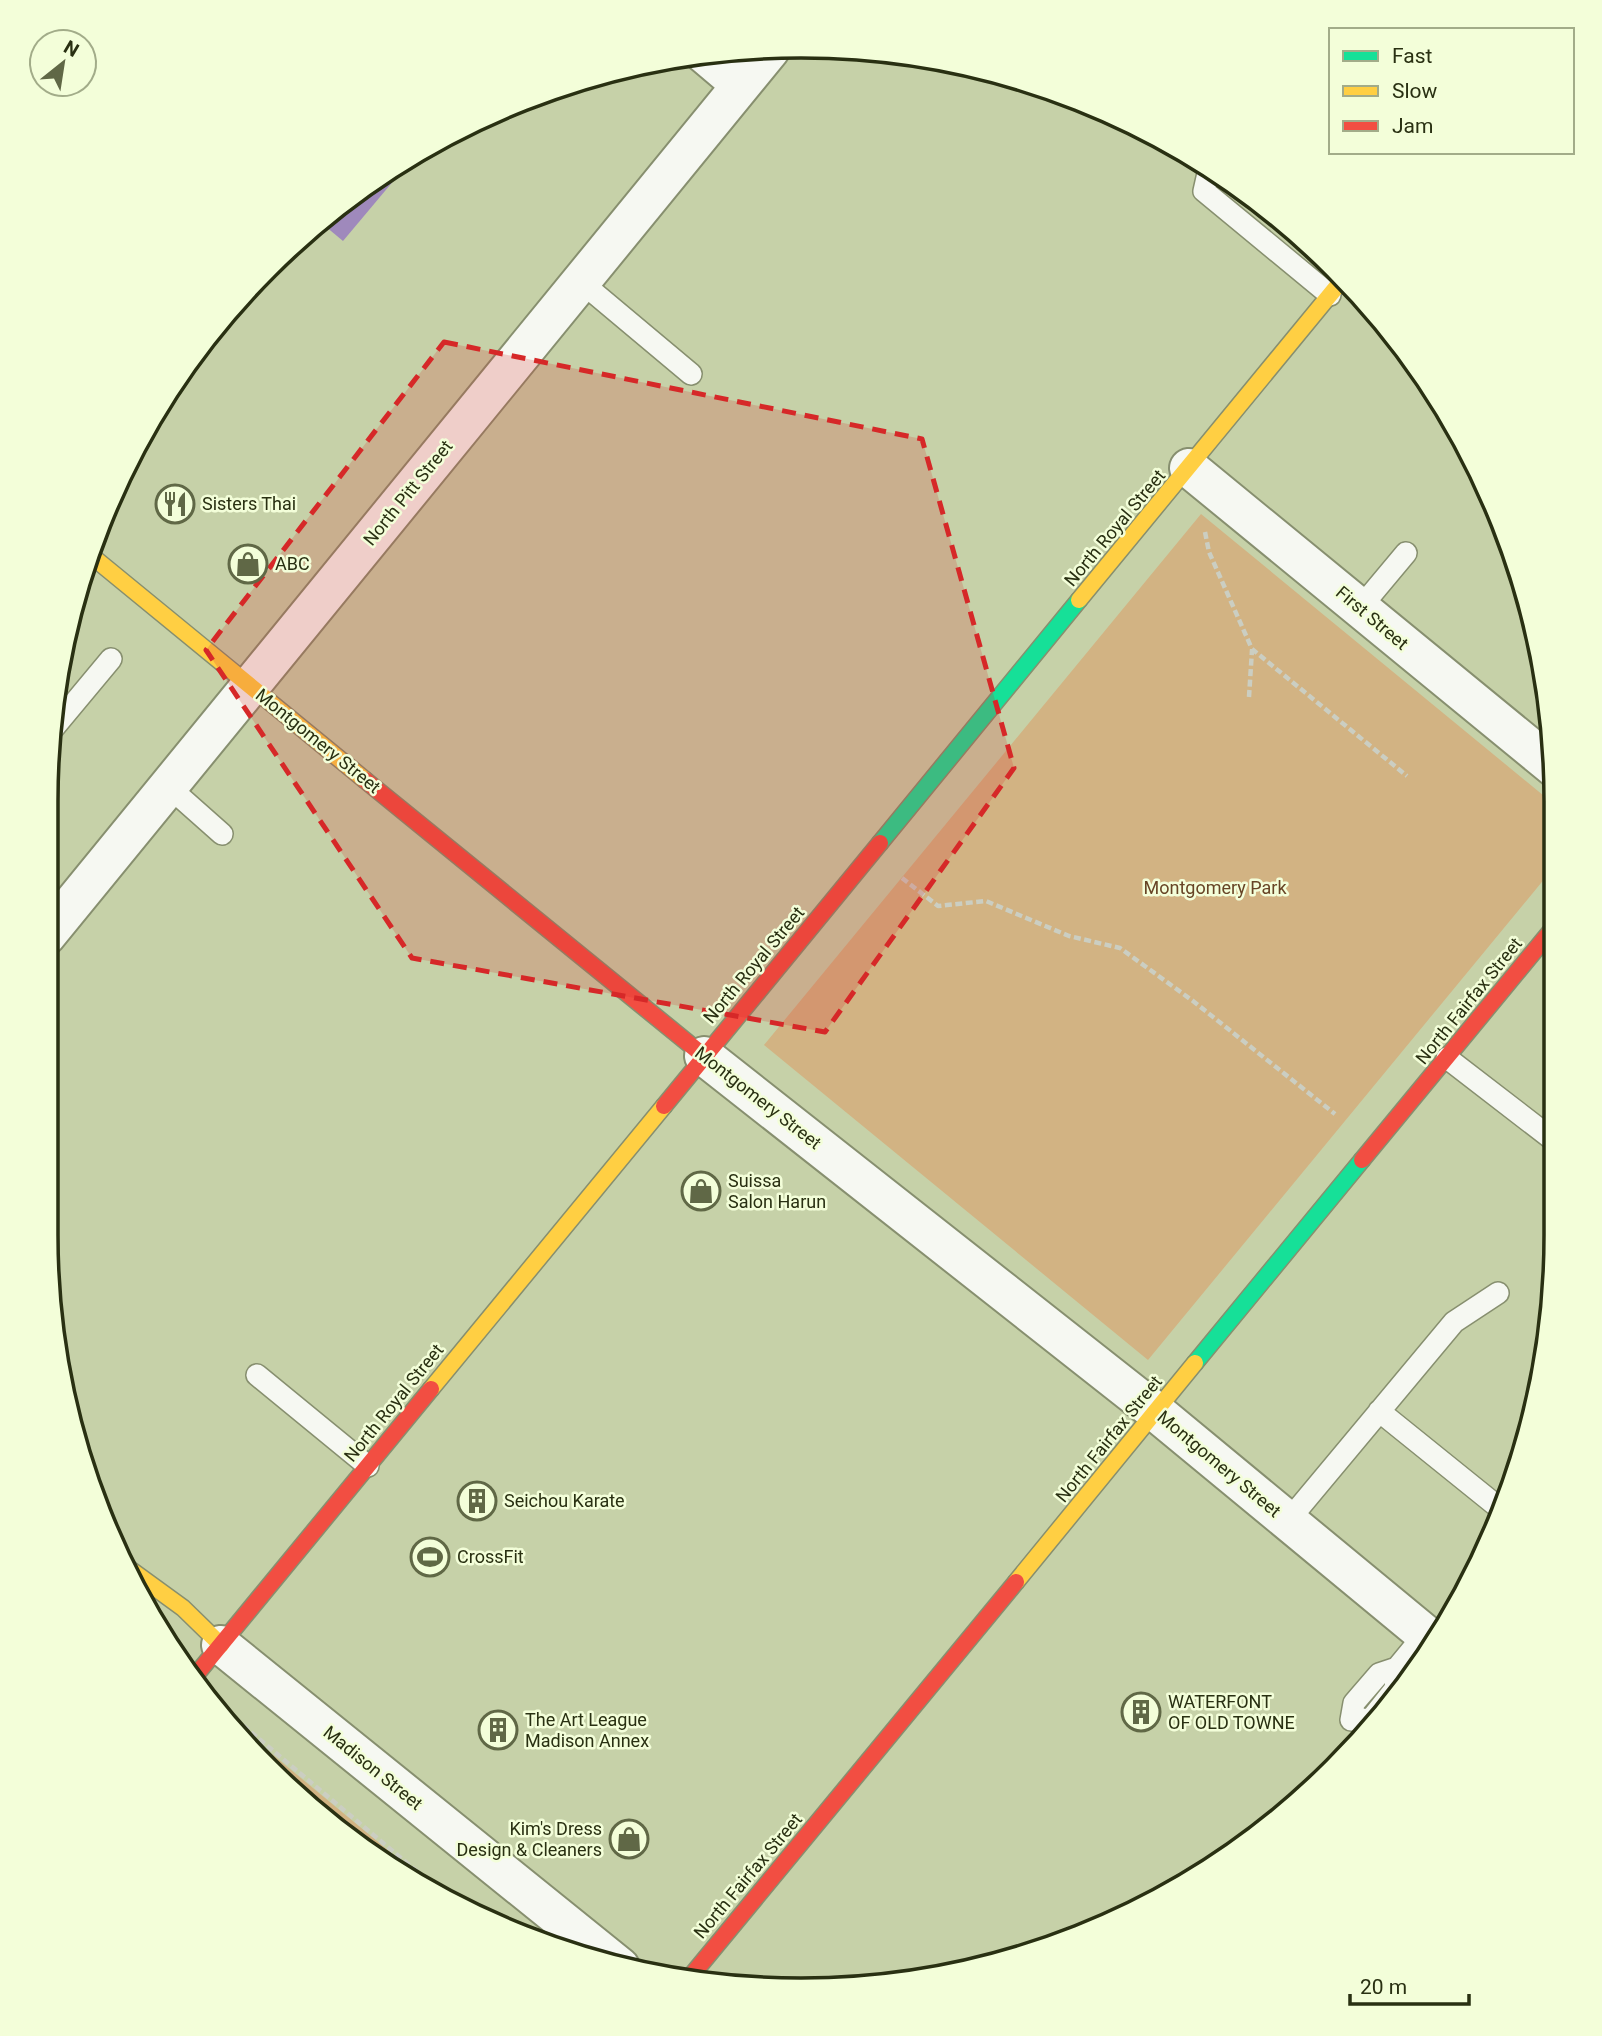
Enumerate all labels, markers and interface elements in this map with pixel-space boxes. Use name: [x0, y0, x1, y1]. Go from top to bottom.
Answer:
north arrow: [28, 28, 98, 98]
legend: [1329, 28, 1574, 154]
text: N: [60, 35, 83, 62]
text: Fast: [1392, 44, 1433, 68]
text: Slow: [1392, 79, 1438, 103]
text: Jam: [1392, 114, 1433, 138]
street label: North Pitt Street: [359, 436, 457, 550]
street label: North Royal Street: [1060, 465, 1170, 590]
restaurant icon: Sisters Thai: [154, 483, 196, 525]
place label: Sisters Thai: [202, 493, 296, 514]
shop icon: ABC: [227, 543, 269, 585]
place label: ABC: [275, 553, 310, 574]
street label: First Street: [1332, 581, 1413, 654]
street label: Montgomery Street: [252, 684, 385, 797]
park label: Montgomery Park: [1143, 877, 1287, 898]
street label: North Royal Street: [699, 902, 809, 1027]
street label: North Fairfax Street: [1411, 933, 1526, 1068]
street label: Montgomery Street: [691, 1042, 826, 1153]
shop icon: Suissa Salon Harun: [680, 1170, 722, 1212]
place label: Suissa Salon Harun: [728, 1170, 826, 1212]
street label: North Royal Street: [340, 1339, 448, 1466]
street label: North Fairfax Street: [1051, 1371, 1166, 1506]
street label: Montgomery Street: [1153, 1406, 1285, 1521]
building icon: Seichou Karate: [456, 1480, 498, 1522]
place label: Seichou Karate: [504, 1490, 625, 1511]
sports icon: CrossFit: [409, 1536, 451, 1578]
place label: CrossFit: [457, 1546, 524, 1567]
building icon: WATERFONT OF OLD TOWNE: [1120, 1691, 1162, 1733]
place label: WATERFONT OF OLD TOWNE: [1168, 1691, 1295, 1733]
building icon: The Art League Madison Annex: [477, 1709, 519, 1751]
place label: The Art League Madison Annex: [525, 1709, 649, 1751]
street label: Madison Street: [320, 1721, 427, 1814]
street label: North Fairfax Street: [689, 1809, 806, 1943]
place label: Kim's Dress Design & Cleaners: [456, 1818, 602, 1860]
shop icon: Kim's Dress Design & Cleaners: [608, 1818, 650, 1860]
scale bar: [1350, 1962, 1469, 2006]
text: 20 m: [1360, 1975, 1407, 1999]

